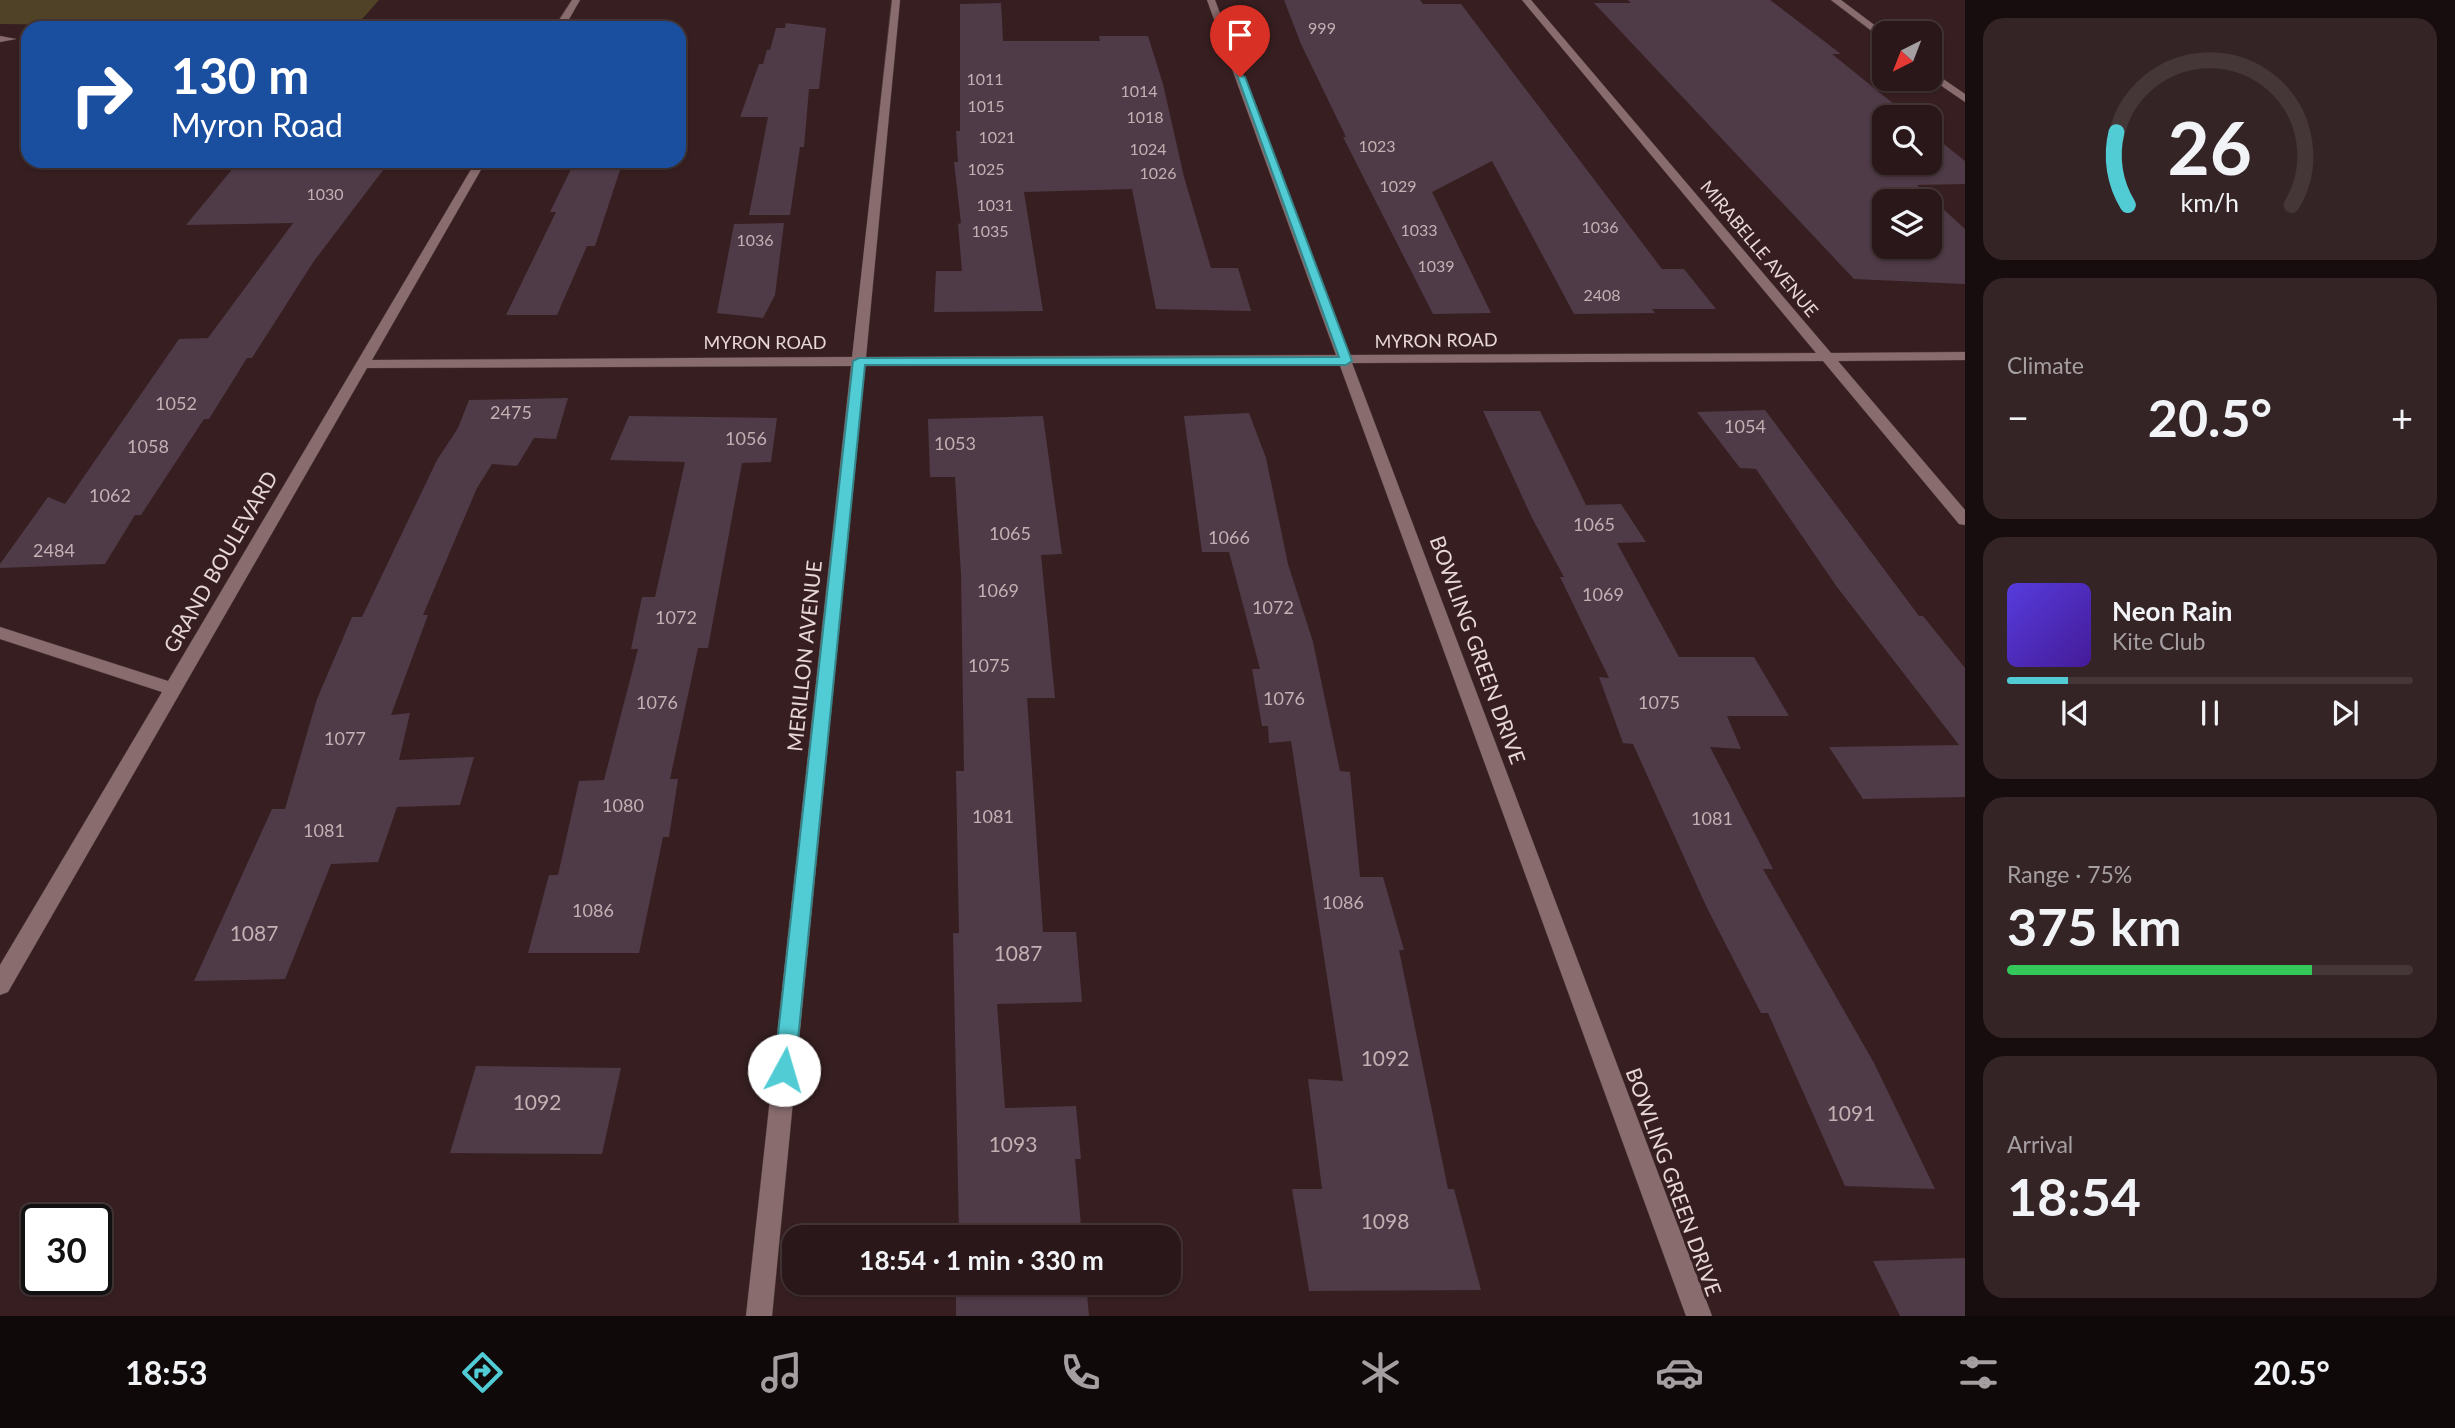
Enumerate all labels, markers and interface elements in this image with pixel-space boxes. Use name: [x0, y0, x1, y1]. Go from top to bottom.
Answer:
pin: [1210, 5, 1270, 77]
icon: arrive: [1221, 16, 1259, 54]
house number: 999: [1308, 18, 1336, 37]
north arrow: [1872, 21, 1942, 91]
map controls: [1872, 21, 1942, 259]
text: 130 m: [171, 46, 309, 104]
icon: right: [56, 49, 147, 140]
house number: 1011: [966, 69, 1004, 88]
house number: 1014: [1120, 81, 1158, 100]
house number: 1015: [967, 96, 1005, 115]
text: 26: [2168, 103, 2252, 191]
text: Myron Road: [171, 105, 343, 144]
button: search: [1872, 105, 1942, 175]
house number: 1018: [1126, 107, 1164, 126]
house number: 1021: [978, 127, 1016, 146]
house number: 1023: [1358, 136, 1396, 155]
house number: 1024: [1129, 139, 1167, 158]
house number: 1025: [967, 159, 1005, 178]
house number: 1026: [1139, 163, 1177, 182]
house number: 1029: [1379, 176, 1417, 195]
street label: MIRABELLE AVENUE: [1696, 176, 1823, 321]
house number: 1030: [306, 184, 344, 203]
text: km/h: [2181, 187, 2239, 217]
button: layers: [1872, 189, 1942, 259]
house number: 1031: [976, 195, 1014, 214]
house number: 1036: [1581, 217, 1619, 236]
house number: 1033: [1400, 220, 1438, 239]
house number: 1035: [971, 221, 1009, 240]
house number: 1036: [736, 230, 774, 249]
house number: 1039: [1417, 256, 1455, 275]
house number: 2408: [1583, 285, 1621, 304]
street label: MYRON ROAD: [1374, 328, 1498, 352]
street label: MYRON ROAD: [704, 331, 826, 353]
text: Climate: [2007, 351, 2084, 379]
text: 20.5°: [2148, 386, 2272, 448]
house number: 1052: [155, 392, 197, 414]
text: −: [2007, 394, 2029, 440]
text: +: [2391, 394, 2413, 440]
house number: 2475: [490, 401, 532, 423]
house number: 1054: [1724, 415, 1766, 437]
house number: 1056: [725, 427, 767, 449]
house number: 1053: [934, 432, 976, 454]
house number: 1058: [127, 435, 169, 457]
street label: GRAND BOULEVARD: [158, 466, 282, 656]
house number: 1062: [89, 484, 131, 506]
house number: 1065: [1573, 513, 1615, 535]
house number: 1065: [989, 522, 1031, 544]
house number: 1066: [1208, 526, 1250, 548]
street label: BOWLING GREEN DRIVE: [1425, 532, 1531, 767]
house number: 2484: [33, 539, 75, 561]
street label: MERILLON AVENUE: [781, 559, 826, 753]
house number: 1069: [977, 579, 1019, 601]
house number: 1069: [1582, 583, 1624, 605]
text: Neon Rain: [2112, 595, 2232, 627]
house number: 1072: [1252, 596, 1294, 618]
house number: 1072: [655, 606, 697, 628]
text: Kite Club: [2112, 627, 2205, 655]
house number: 1075: [968, 654, 1010, 676]
house number: 1076: [1263, 687, 1305, 709]
house number: 1076: [636, 691, 678, 713]
house number: 1075: [1638, 691, 1680, 713]
icon: previous: [2056, 694, 2094, 732]
icon: pause: [2191, 694, 2229, 732]
icon: next: [2326, 694, 2364, 732]
house number: 1077: [324, 727, 366, 749]
house number: 1080: [602, 794, 644, 816]
house number: 1081: [972, 805, 1014, 827]
house number: 1081: [1691, 807, 1733, 829]
house number: 1081: [303, 819, 345, 841]
text: Range · 75%: [2007, 860, 2132, 888]
house number: 1086: [1322, 891, 1364, 913]
text: 375 km: [2007, 895, 2181, 957]
house number: 1086: [572, 899, 614, 921]
house number: 1087: [230, 920, 278, 945]
house number: 1087: [994, 940, 1042, 965]
position arrow: [747, 1033, 821, 1107]
house number: 1092: [1361, 1045, 1409, 1070]
street label: BOWLING GREEN DRIVE: [1621, 1064, 1727, 1299]
house number: 1092: [513, 1089, 561, 1114]
house number: 1091: [1827, 1100, 1875, 1125]
text: Arrival: [2007, 1130, 2073, 1158]
house number: 1093: [989, 1131, 1037, 1156]
text: 18:54: [2007, 1165, 2141, 1227]
speed limit sign: 30: [21, 1204, 112, 1295]
house number: 1098: [1361, 1208, 1409, 1233]
text: 18:54 · 1 min · 330 m: [859, 1244, 1104, 1276]
icon: directions: [458, 1348, 507, 1397]
icon: music: [757, 1348, 806, 1397]
icon: phone: [1056, 1348, 1105, 1397]
icon: climate: [1356, 1348, 1405, 1397]
icon: car: [1655, 1348, 1704, 1397]
icon: filters: [1954, 1348, 2003, 1397]
text: 18:53: [125, 1353, 208, 1392]
text: 20.5°: [2253, 1353, 2330, 1392]

